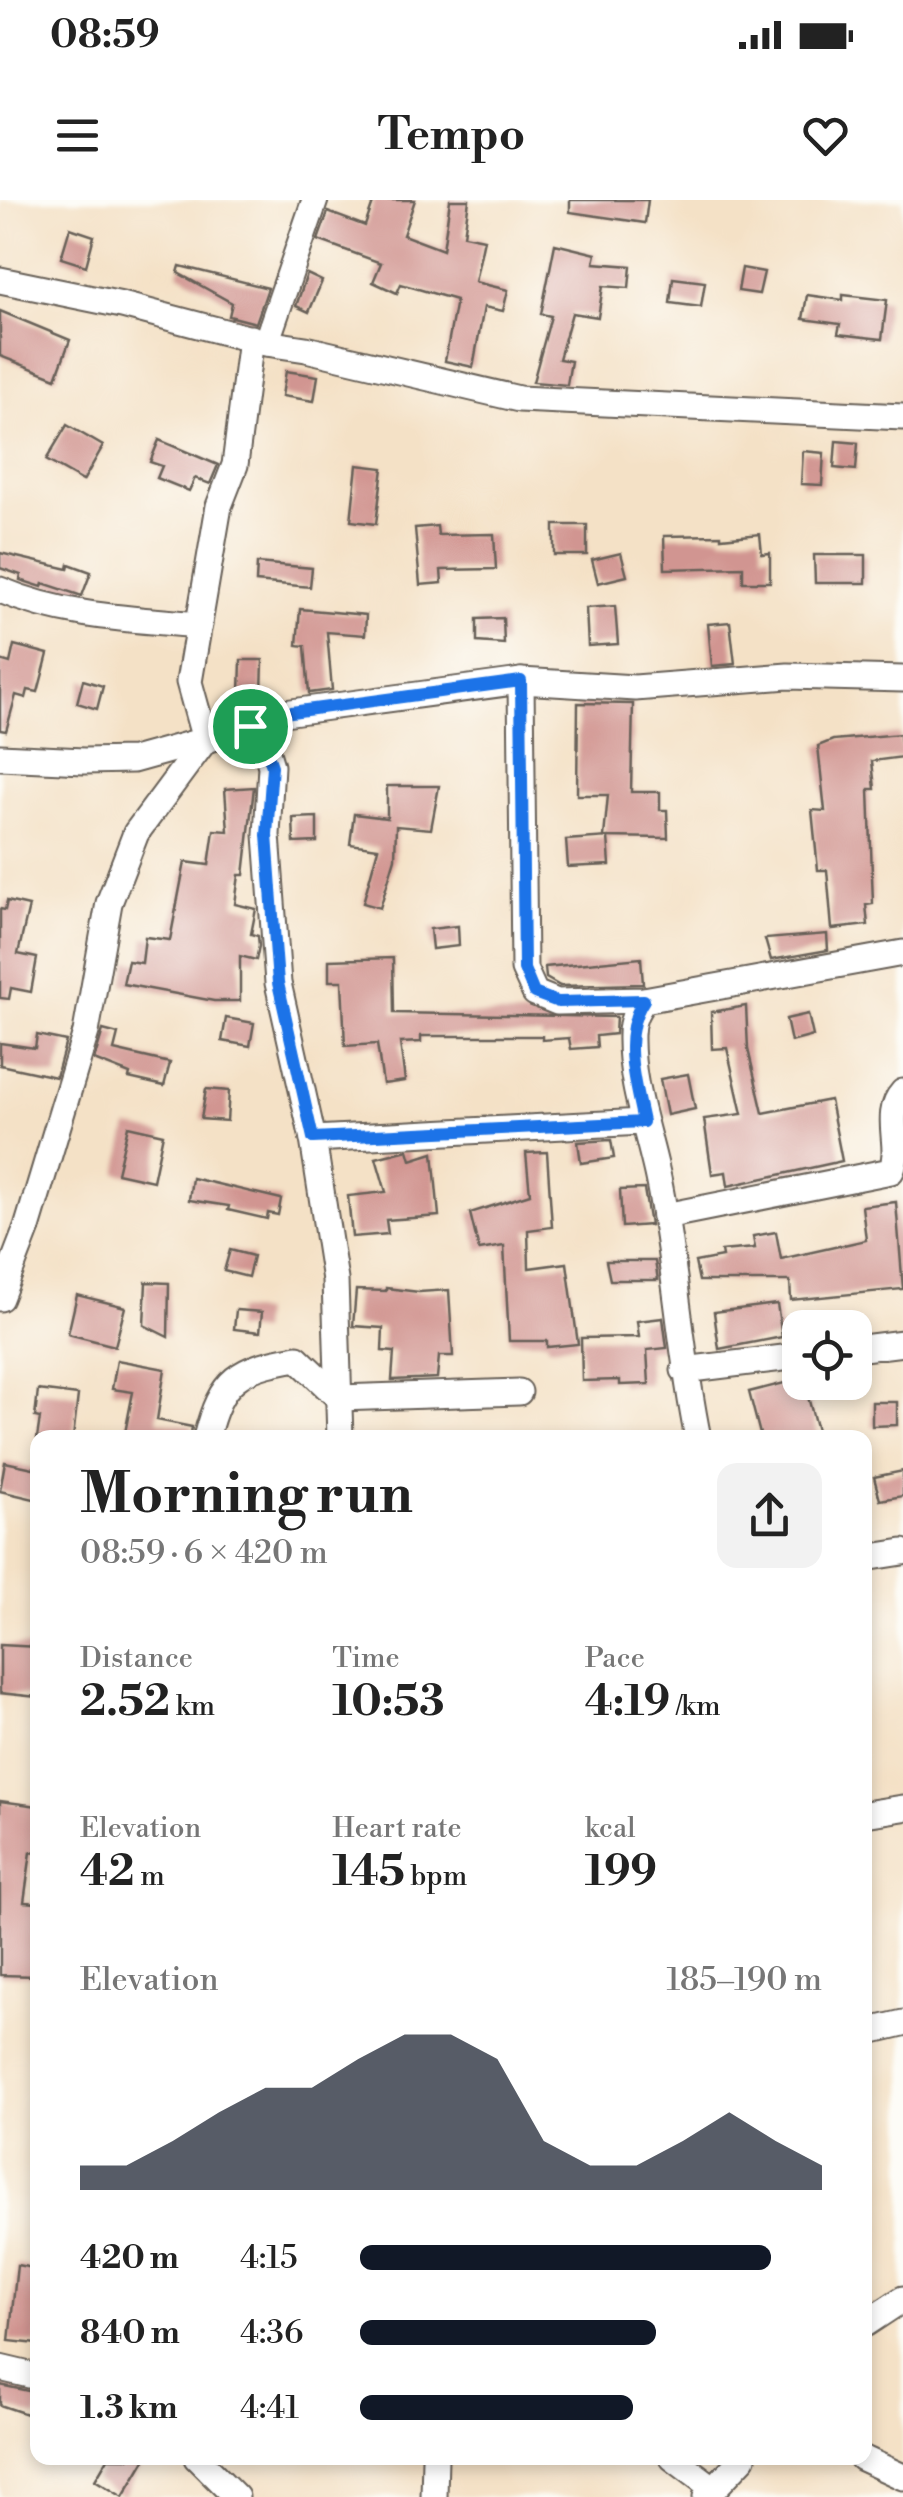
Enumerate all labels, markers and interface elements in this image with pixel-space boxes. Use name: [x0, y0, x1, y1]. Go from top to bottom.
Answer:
text: 08:59: [50, 12, 160, 59]
text: Tempo: [378, 107, 525, 164]
icon: menu: [50, 108, 105, 163]
icon: heart: [798, 108, 853, 163]
pin: [208, 684, 293, 769]
icon: arrive: [223, 699, 278, 754]
map controls: [782, 1310, 872, 1400]
button: locate: [782, 1310, 872, 1400]
text: Morning run: [80, 1461, 413, 1530]
button: share: [717, 1463, 822, 1568]
text: 08:59 · 6 × 420 m: [80, 1533, 328, 1573]
text: Distance: [80, 1641, 193, 1676]
text: Time: [332, 1641, 400, 1676]
text: Pace: [585, 1641, 645, 1676]
text: 2.52: [80, 1676, 170, 1729]
text: 10:53: [332, 1676, 445, 1729]
text: 4:19: [585, 1676, 670, 1729]
text: km: [170, 1689, 215, 1724]
text: /km: [670, 1689, 721, 1724]
text: Elevation: [80, 1811, 201, 1846]
text: Heart rate: [332, 1811, 462, 1846]
text: kcal: [585, 1811, 635, 1846]
text: 42: [80, 1846, 134, 1899]
text: 145: [332, 1846, 405, 1899]
text: 199: [585, 1846, 657, 1899]
text: m: [134, 1859, 165, 1894]
text: bpm: [405, 1859, 467, 1894]
text: Elevation: [80, 1960, 219, 2000]
text: 185–190 m: [667, 1960, 822, 2000]
text: 420 m: [80, 2238, 179, 2278]
text: 4:15: [240, 2238, 298, 2278]
text: 840 m: [80, 2313, 180, 2353]
text: 4:36: [240, 2313, 303, 2353]
text: 1.3 km: [80, 2388, 178, 2428]
text: 4:41: [240, 2388, 299, 2428]

